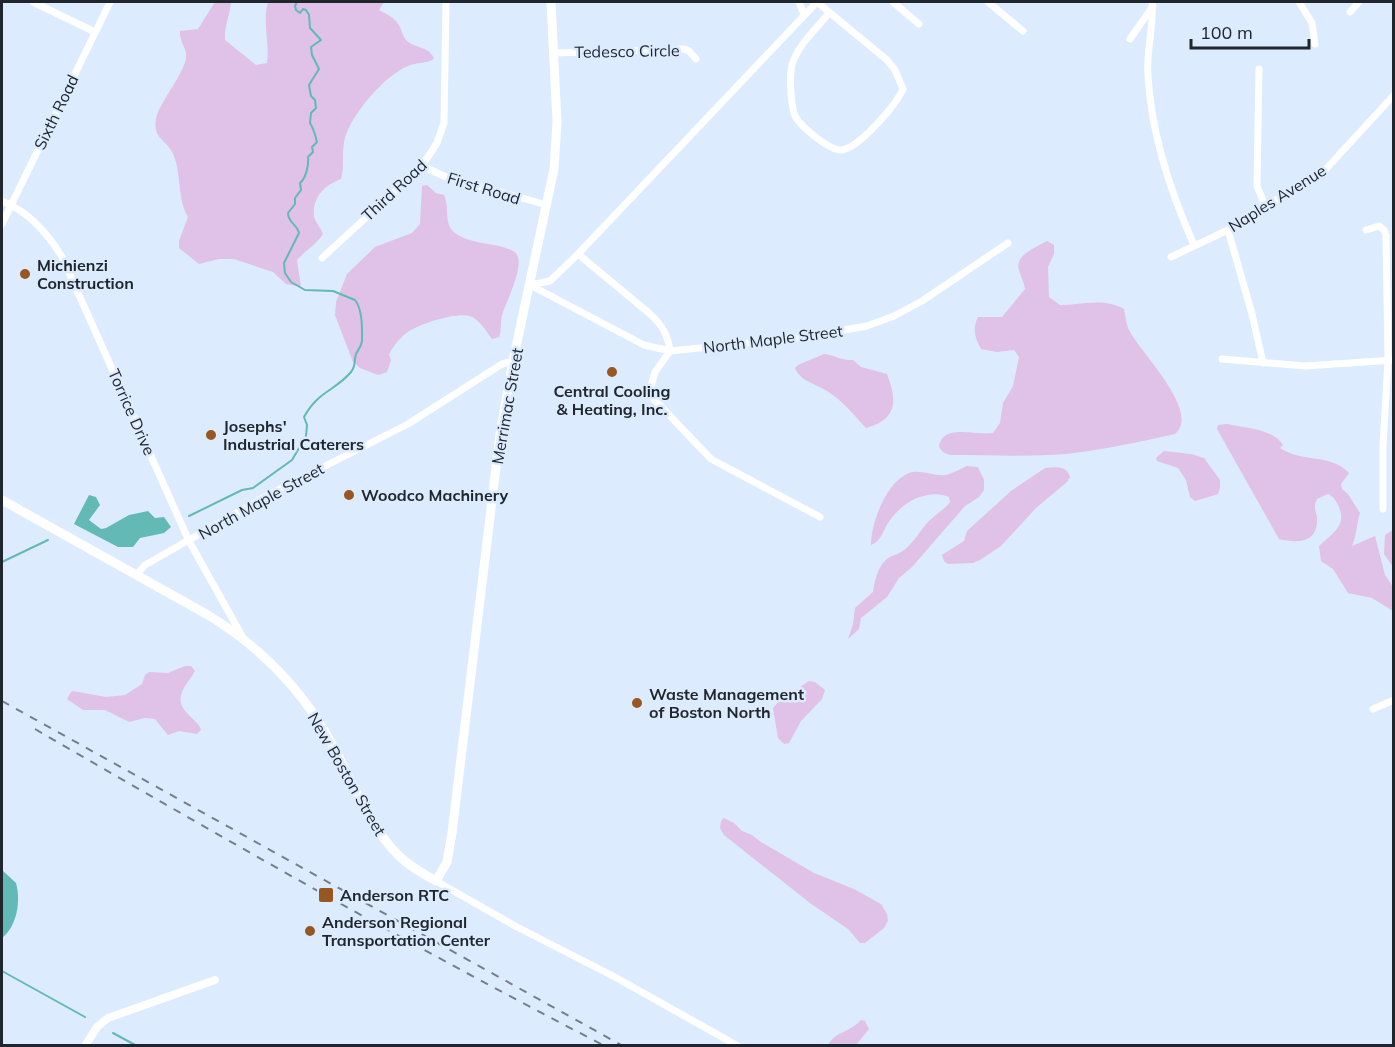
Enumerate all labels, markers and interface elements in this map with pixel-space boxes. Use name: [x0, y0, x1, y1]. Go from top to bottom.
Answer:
scale bar: [1191, 12, 1310, 50]
text: 100 m: [1200, 21, 1253, 44]
street label: Tedesco Circle: [574, 40, 680, 62]
street label: Sixth Road: [29, 71, 83, 153]
street label: Third Road: [357, 155, 431, 225]
street label: Naples Avenue: [1224, 160, 1330, 236]
street label: First Road: [445, 167, 523, 209]
place label: Michienzi Construction: [37, 255, 134, 293]
marker: Michienzi Construction: [18, 267, 32, 281]
street label: North Maple Street: [702, 320, 844, 357]
street label: Merrimac Street: [487, 346, 527, 466]
marker: Central Cooling & Heating, Inc.: [605, 365, 619, 379]
street label: Torrice Drive: [104, 366, 160, 458]
place label: Central Cooling & Heating, Inc.: [554, 381, 670, 419]
place label: Josephs' Industrial Caterers: [223, 416, 364, 454]
marker: Josephs' Industrial Caterers: [204, 428, 218, 442]
street label: North Maple Street: [195, 458, 328, 544]
place label: Woodco Machinery: [361, 485, 508, 505]
marker: Woodco Machinery: [342, 488, 356, 502]
place label: Waste Management of Boston North: [649, 684, 804, 722]
marker: Waste Management of Boston North: [630, 696, 644, 710]
street label: New Boston Street: [304, 709, 391, 840]
place label: Anderson RTC: [340, 885, 449, 905]
marker: Anderson RTC: [317, 886, 335, 904]
place label: Anderson Regional Transportation Center: [322, 912, 491, 950]
marker: Anderson Regional Transportation Center: [303, 924, 317, 938]

